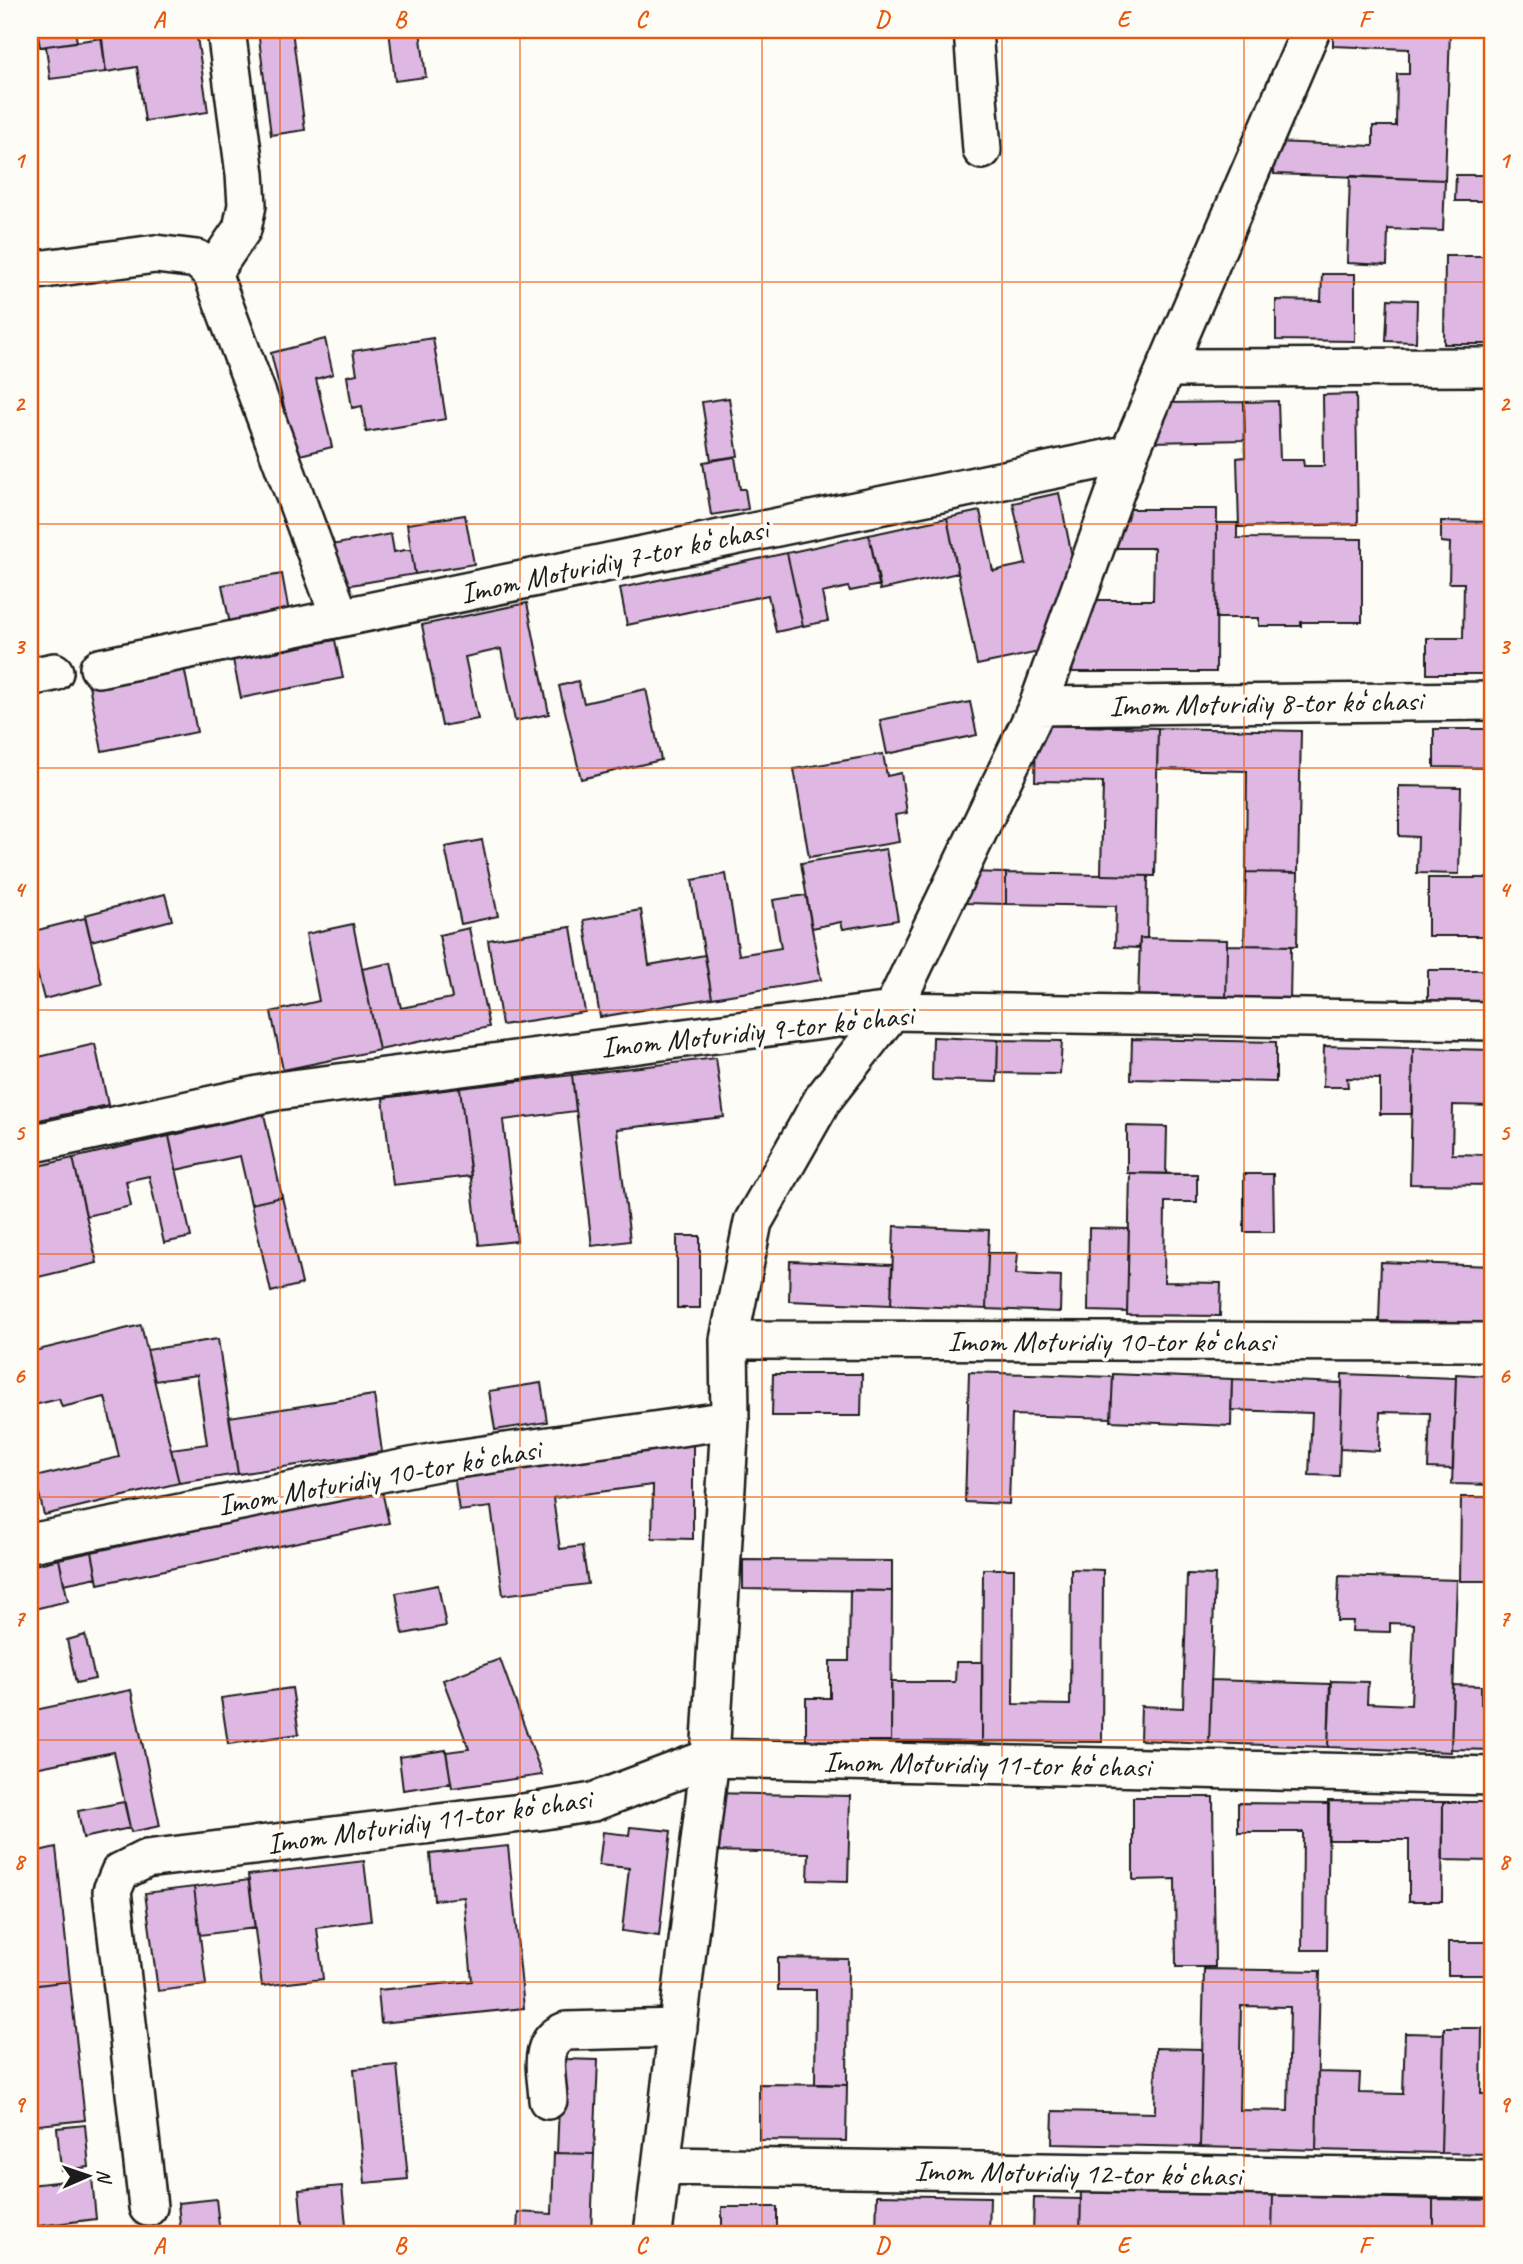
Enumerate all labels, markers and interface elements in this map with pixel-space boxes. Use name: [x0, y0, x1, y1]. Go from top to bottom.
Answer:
text: A: [153, 5, 167, 34]
text: B: [394, 5, 408, 34]
text: C: [636, 5, 650, 34]
text: D: [875, 5, 891, 34]
text: E: [1117, 5, 1133, 34]
text: F: [1359, 5, 1375, 34]
text: 1: [14, 146, 27, 175]
text: 1: [1499, 146, 1512, 175]
text: 2: [14, 389, 27, 418]
text: 2: [1499, 389, 1512, 418]
street label: Imom Moturidiy 7-tor koʻchasi: [457, 509, 775, 612]
text: 3: [14, 632, 27, 661]
text: 3: [1499, 632, 1512, 661]
street label: Imom Moturidiy 8-tor koʻchasi: [1109, 681, 1426, 725]
text: 4: [14, 875, 27, 904]
text: 4: [1499, 875, 1512, 904]
street label: Imom Moturidiy 9-tor koʻchasi: [599, 995, 918, 1066]
text: 5: [14, 1118, 26, 1147]
text: 5: [1499, 1118, 1511, 1147]
street label: Imom Moturidiy 10-tor koʻchasi: [947, 1322, 1278, 1360]
text: 6: [14, 1361, 27, 1390]
text: 6: [1499, 1361, 1512, 1390]
street label: Imom Moturidiy 10-tor koʻchasi: [215, 1429, 547, 1524]
text: 7: [14, 1604, 27, 1633]
text: 7: [1499, 1604, 1512, 1633]
street label: Imom Moturidiy 11-tor koʻchasi: [823, 1742, 1154, 1786]
street label: Imom Moturidiy 11-tor koʻchasi: [264, 1779, 597, 1863]
text: 8: [14, 1847, 27, 1876]
text: 8: [1499, 1847, 1512, 1876]
text: 9: [14, 2090, 27, 2119]
text: 9: [1499, 2090, 1512, 2119]
north arrow: [52, 2142, 122, 2212]
street label: Imom Moturidiy 12-tor koʻchasi: [914, 2151, 1245, 2195]
text: N: [92, 2169, 116, 2185]
text: A: [153, 2231, 167, 2260]
text: B: [394, 2231, 408, 2260]
text: C: [636, 2231, 650, 2260]
text: D: [875, 2231, 891, 2260]
text: E: [1117, 2231, 1133, 2260]
text: F: [1359, 2231, 1375, 2260]

